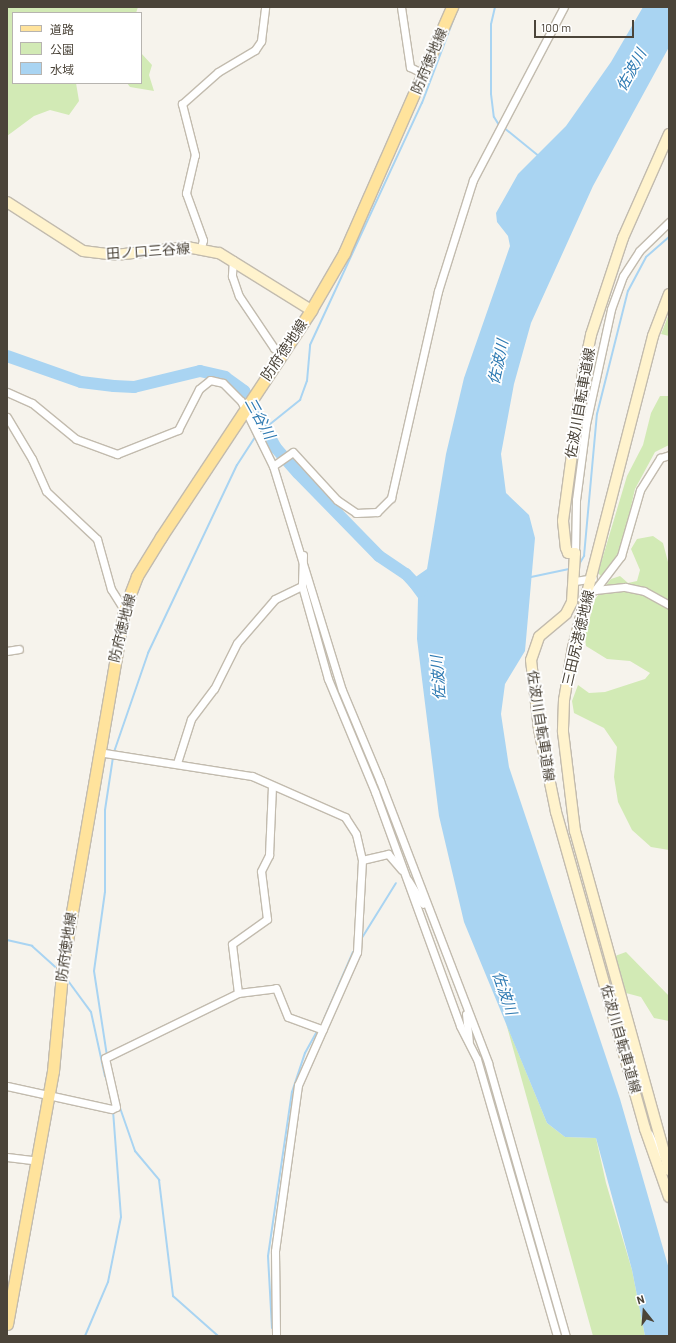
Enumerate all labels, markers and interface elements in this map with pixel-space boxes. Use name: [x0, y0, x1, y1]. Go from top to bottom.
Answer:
legend: [12, 12, 142, 84]
scale bar: [536, 12, 636, 38]
text: 100 m: [541, 20, 571, 34]
text: 道路: [50, 22, 74, 36]
street label: 防府徳地線: [408, 26, 450, 96]
text: 公園: [50, 42, 74, 56]
water label: 佐波川: [612, 46, 650, 94]
text: 水域: [50, 62, 74, 76]
street label: 田ノ口三谷線: [106, 240, 190, 262]
street label: 防府徳地線: [257, 316, 311, 384]
water label: 佐波川: [485, 338, 511, 386]
street label: 佐波川自転車道線: [562, 346, 598, 460]
water label: 三谷川: [241, 394, 279, 442]
street label: 三田尻港徳地線: [559, 588, 597, 688]
street label: 防府徳地線: [105, 592, 139, 664]
water label: 佐波川: [427, 655, 449, 701]
street label: 佐波川自転車道線: [524, 669, 558, 783]
street label: 防府徳地線: [53, 911, 79, 983]
water label: 佐波川: [489, 969, 521, 1017]
street label: 佐波川自転車道線: [597, 983, 645, 1095]
north arrow: [624, 1291, 664, 1331]
text: N: [635, 1292, 646, 1306]

